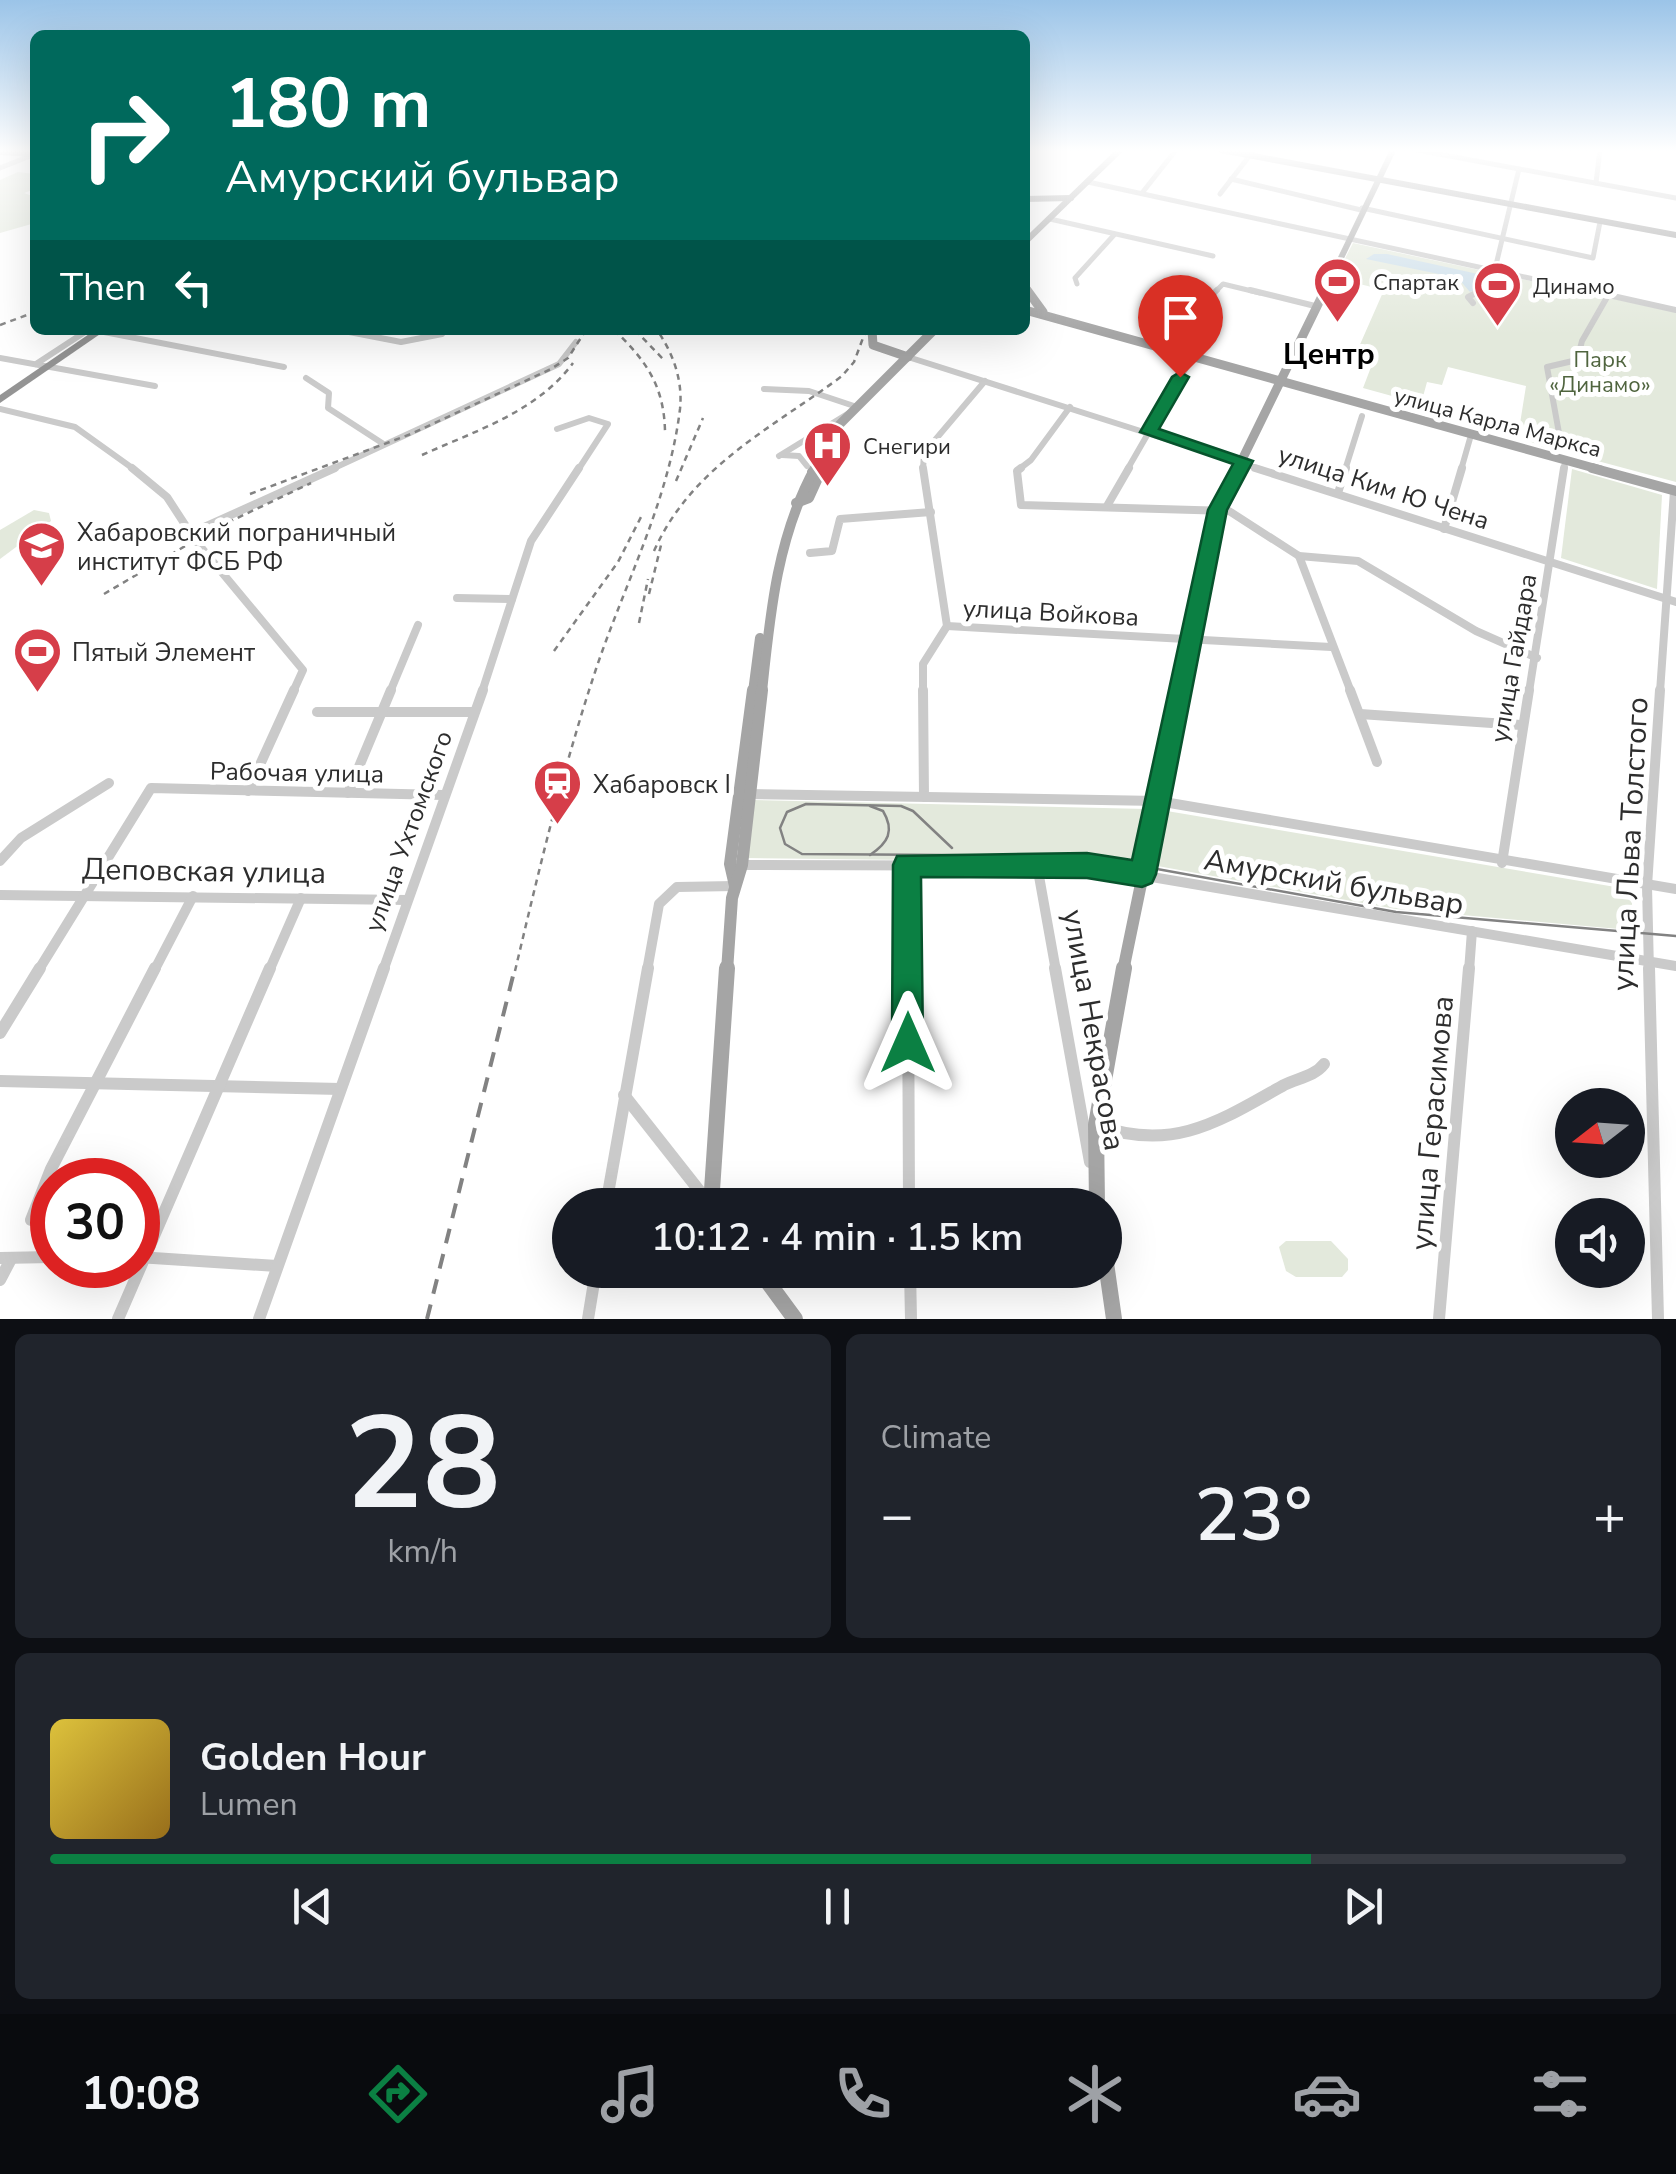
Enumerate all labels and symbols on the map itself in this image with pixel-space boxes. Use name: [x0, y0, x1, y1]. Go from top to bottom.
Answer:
sports icon: Спартак: [1312, 256, 1364, 324]
sports icon: Динамо: [1472, 260, 1524, 328]
place label: Спартак: [1373, 268, 1459, 298]
place label: Динамо: [1533, 272, 1615, 302]
pin: [1138, 275, 1223, 378]
district label: Центр: [1283, 334, 1375, 375]
park label: Парк «Динамо»: [1549, 345, 1651, 400]
street label: улица Карла Маркса: [1391, 381, 1605, 465]
hospital icon: Снегири: [802, 420, 854, 488]
place label: Снегири: [863, 432, 951, 462]
street label: улица Ким Ю Чена: [1274, 438, 1494, 538]
place label: Хабаровский пограничный институт ФСБ РФ: [77, 516, 396, 579]
school or university icon: Хабаровский пограничный институт ФСБ РФ: [16, 520, 68, 588]
street label: улица Гайдара: [1482, 571, 1546, 745]
street label: улица Войкова: [962, 591, 1140, 635]
sports icon: Пятый Элемент: [11, 626, 63, 694]
place label: Пятый Элемент: [72, 636, 255, 670]
street label: улица Льва Толстого: [1602, 696, 1659, 992]
street label: улица Ухтомского: [357, 726, 461, 936]
street label: Рабочая улица: [210, 754, 384, 792]
station icon: Хабаровск I: [532, 758, 584, 826]
place label: Хабаровск I: [593, 768, 731, 802]
street label: Амурский бульвар: [1201, 839, 1467, 926]
street label: Деповская улица: [82, 849, 326, 894]
street label: улица Некрасова: [1052, 906, 1135, 1154]
position arrow: [856, 991, 960, 1095]
street label: улица Герасимова: [1401, 994, 1464, 1252]
north arrow: [1555, 1088, 1645, 1178]
speed limit sign: 30: [30, 1158, 160, 1288]

